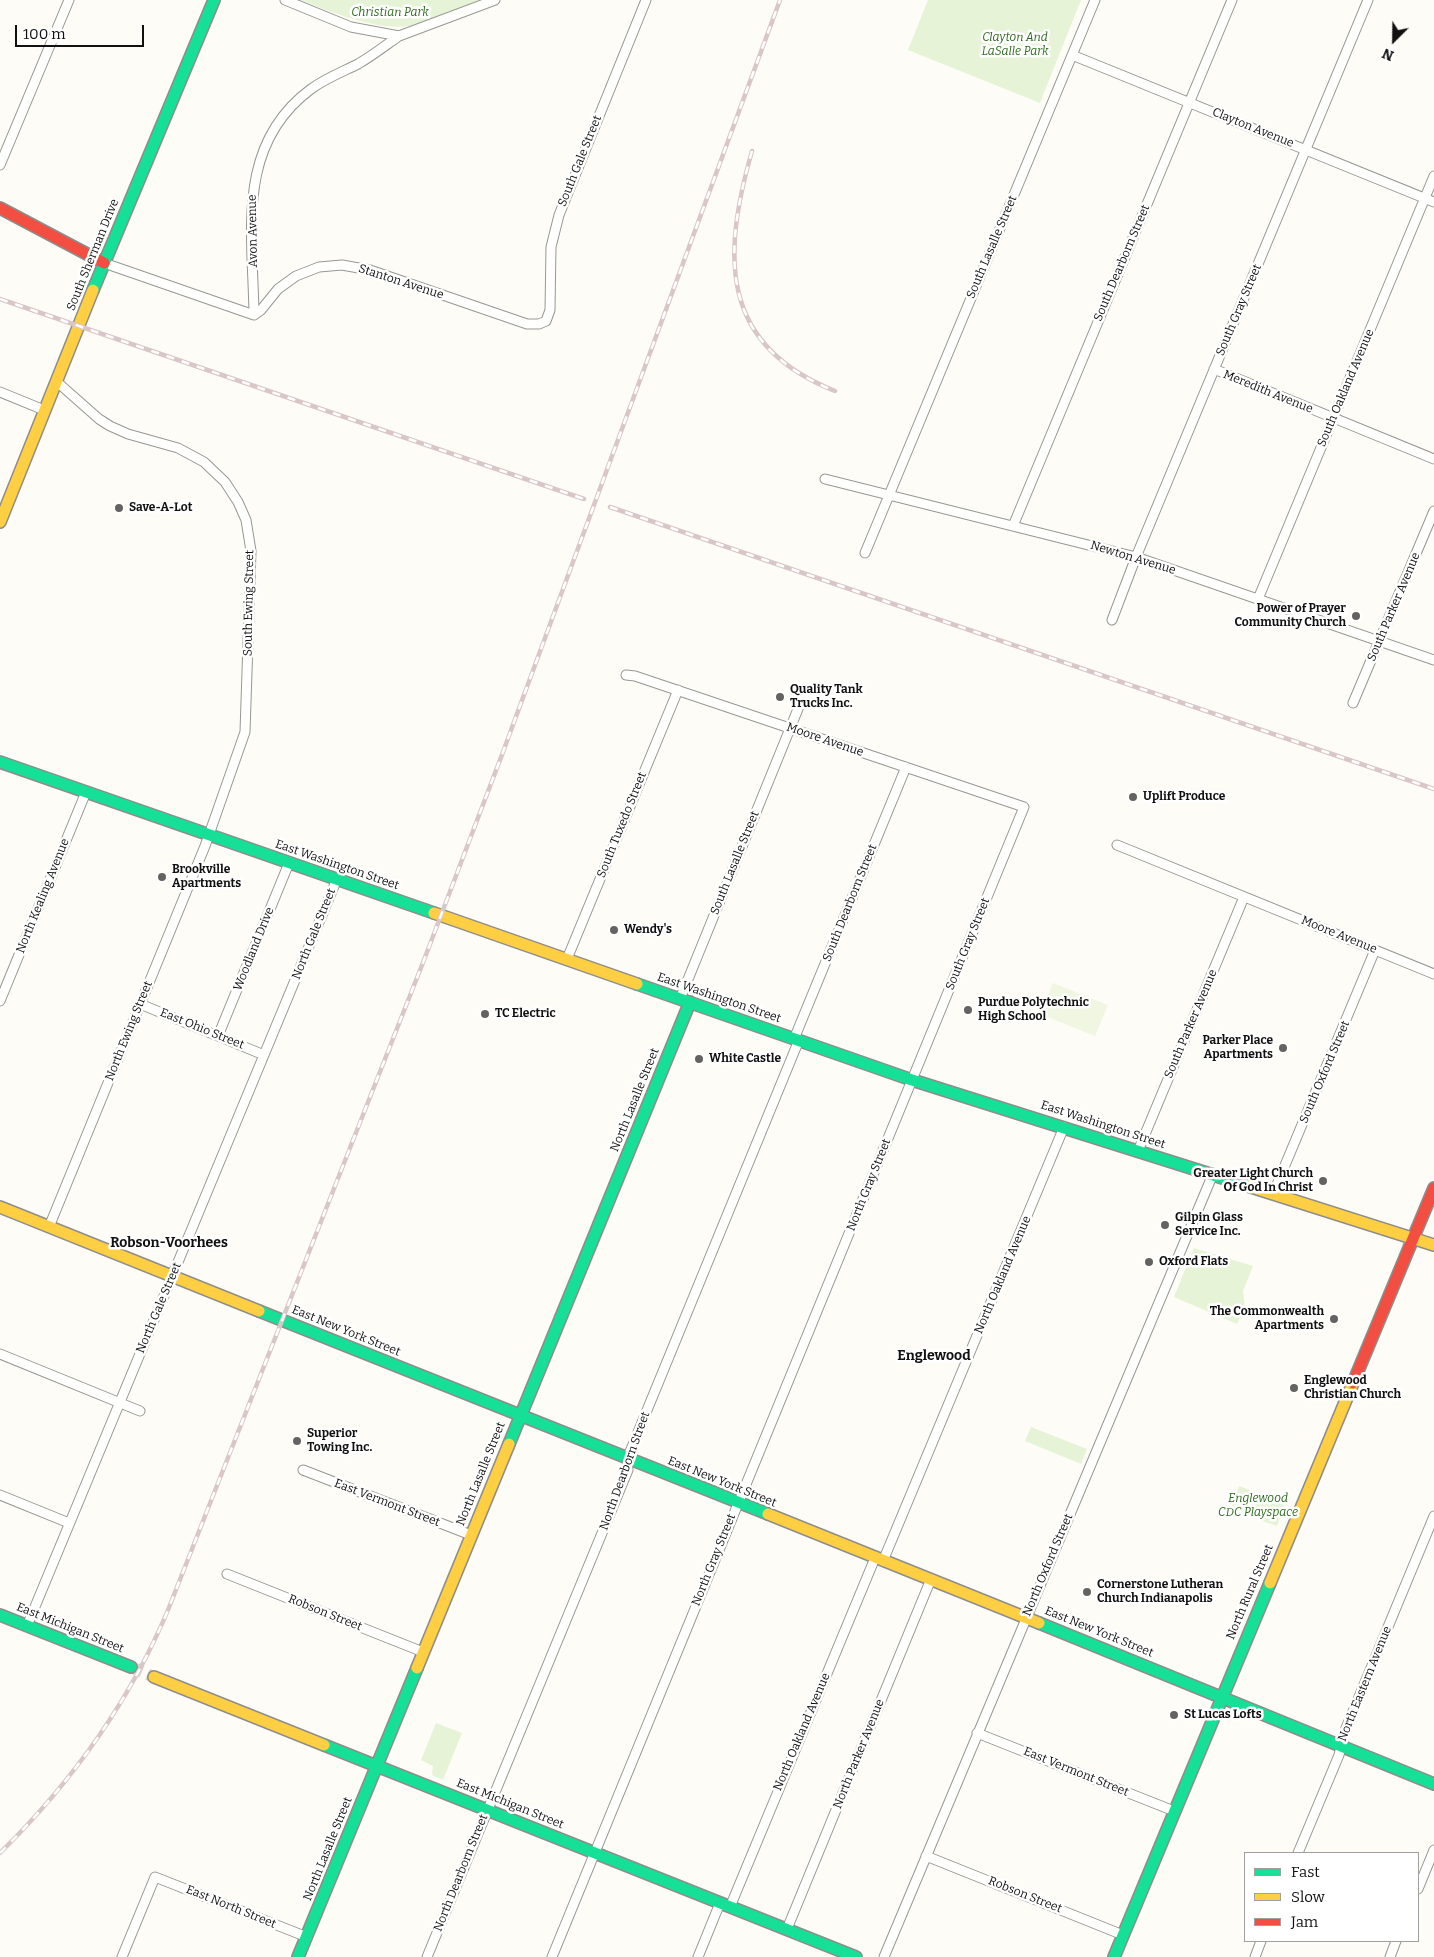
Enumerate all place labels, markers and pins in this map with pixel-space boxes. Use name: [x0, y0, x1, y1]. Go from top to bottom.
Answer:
place label: Save-A-Lot: [129, 501, 192, 515]
marker: Save-A-Lot: [113, 502, 125, 514]
place label: Power of Prayer Community Church: [1235, 602, 1346, 630]
marker: Power of Prayer Community Church: [1350, 610, 1362, 622]
place label: Quality Tank Trucks Inc.: [790, 683, 863, 711]
marker: Quality Tank Trucks Inc.: [774, 691, 786, 703]
place label: Uplift Produce: [1143, 790, 1225, 804]
marker: Uplift Produce: [1127, 791, 1139, 803]
place label: Brookville Apartments: [172, 863, 241, 891]
marker: Brookville Apartments: [156, 871, 168, 883]
place label: Wendy's: [624, 923, 672, 937]
marker: Wendy's: [608, 924, 620, 936]
place label: Purdue Polytechnic High School: [978, 996, 1089, 1024]
marker: Purdue Polytechnic High School: [962, 1004, 974, 1016]
place label: TC Electric: [495, 1007, 556, 1021]
marker: TC Electric: [479, 1008, 491, 1020]
place label: Parker Place Apartments: [1202, 1034, 1273, 1062]
marker: Parker Place Apartments: [1277, 1042, 1289, 1054]
place label: White Castle: [709, 1052, 781, 1066]
marker: White Castle: [693, 1053, 705, 1065]
place label: Greater Light Church Of God In Christ: [1193, 1167, 1313, 1195]
marker: Greater Light Church Of God In Christ: [1317, 1175, 1329, 1187]
place label: Gilpin Glass Service Inc.: [1175, 1211, 1243, 1239]
marker: Gilpin Glass Service Inc.: [1159, 1219, 1171, 1231]
place label: Oxford Flats: [1159, 1255, 1228, 1269]
marker: Oxford Flats: [1143, 1256, 1155, 1268]
place label: The Commonwealth Apartments: [1210, 1305, 1324, 1333]
marker: The Commonwealth Apartments: [1328, 1313, 1340, 1325]
place label: Englewood Christian Church: [1304, 1374, 1401, 1402]
marker: Englewood Christian Church: [1288, 1382, 1300, 1394]
place label: Superior Towing Inc.: [307, 1427, 372, 1455]
marker: Superior Towing Inc.: [291, 1435, 303, 1447]
place label: Cornerstone Lutheran Church Indianapolis: [1097, 1578, 1223, 1606]
marker: Cornerstone Lutheran Church Indianapolis: [1081, 1586, 1093, 1598]
place label: St Lucas Lofts: [1184, 1708, 1262, 1722]
marker: St Lucas Lofts: [1168, 1709, 1180, 1721]

